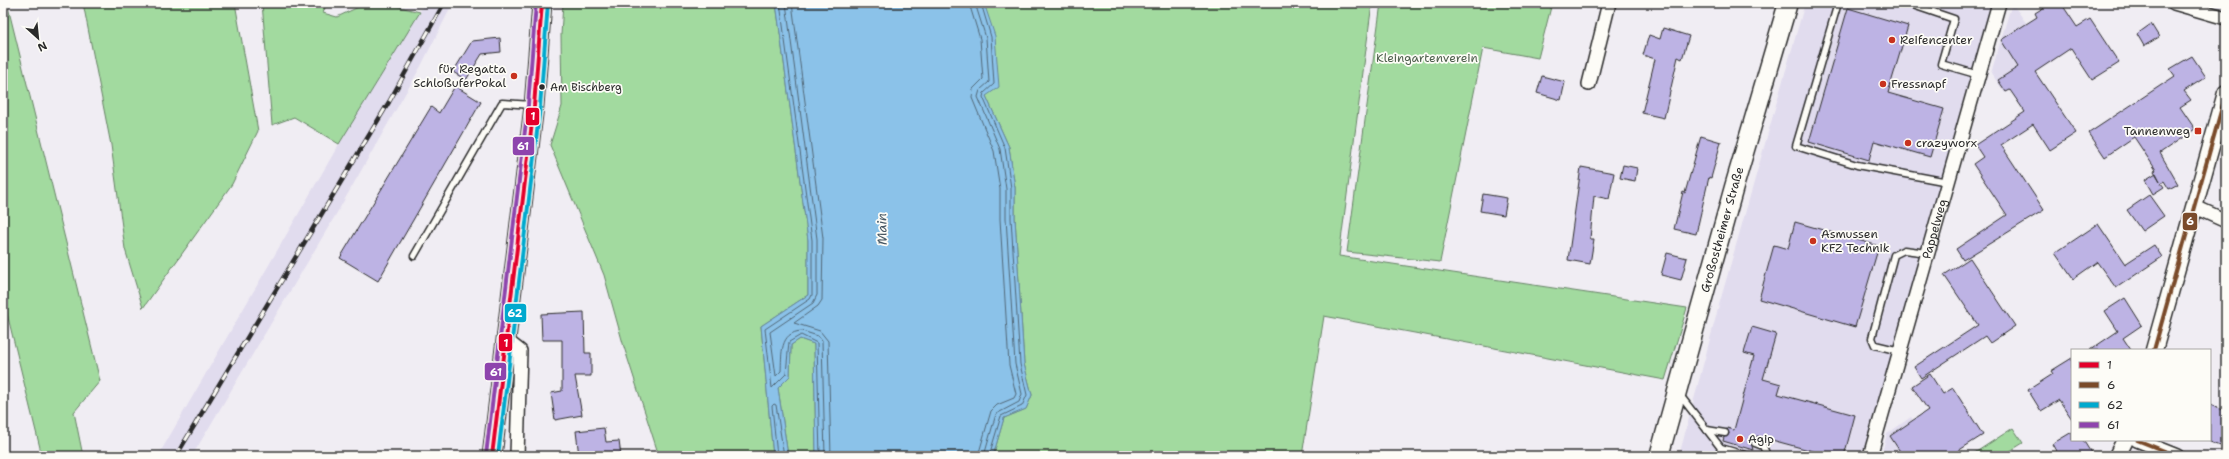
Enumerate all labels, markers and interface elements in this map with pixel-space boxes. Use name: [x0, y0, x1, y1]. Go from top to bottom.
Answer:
north arrow: [18, 18, 58, 58]
place label: Reifencenter: [1900, 32, 1973, 48]
marker: Reifencenter: [1887, 35, 1897, 45]
text: N: [35, 38, 50, 55]
park label: Kleingartenverein: [1376, 50, 1478, 66]
place label: für Regatta SchloßuferPokal: [413, 61, 507, 91]
marker: für Regatta SchloßuferPokal: [509, 71, 519, 81]
place label: Fressnapf: [1891, 76, 1947, 92]
marker: Fressnapf: [1878, 79, 1888, 89]
place label: Am Bischberg: [550, 80, 622, 95]
marker: Am Bischberg: [537, 82, 547, 92]
line badge: 1: [525, 107, 540, 126]
text: 1: [530, 109, 536, 124]
place label: Tannenweg: [2124, 123, 2190, 139]
marker: Tannenweg: [2193, 126, 2203, 136]
place label: crazyworx: [1916, 135, 1977, 151]
line badge: 61: [512, 136, 535, 156]
marker: crazyworx: [1903, 138, 1913, 148]
text: 61: [517, 139, 529, 154]
street label: Großostheimer Straße: [1697, 165, 1748, 294]
street label: Pappelweg: [1918, 197, 1951, 261]
line badge: 6: [2182, 212, 2198, 231]
water label: Main: [873, 213, 891, 245]
text: 6: [2186, 214, 2194, 229]
place label: Asmussen KFZ Technik: [1821, 226, 1890, 256]
marker: Asmussen KFZ Technik: [1808, 236, 1818, 246]
line badge: 62: [504, 303, 527, 323]
text: 62: [507, 306, 523, 321]
line badge: 1: [498, 333, 513, 352]
text: 1: [503, 336, 509, 351]
legend: [2071, 349, 2211, 441]
text: 1: [2107, 357, 2112, 373]
line badge: 61: [484, 362, 507, 381]
text: 61: [490, 365, 502, 380]
text: 6: [2107, 377, 2115, 393]
text: 62: [2107, 397, 2123, 413]
text: 61: [2107, 417, 2120, 433]
place label: Agip: [1748, 431, 1774, 447]
marker: Agip: [1735, 434, 1745, 444]

